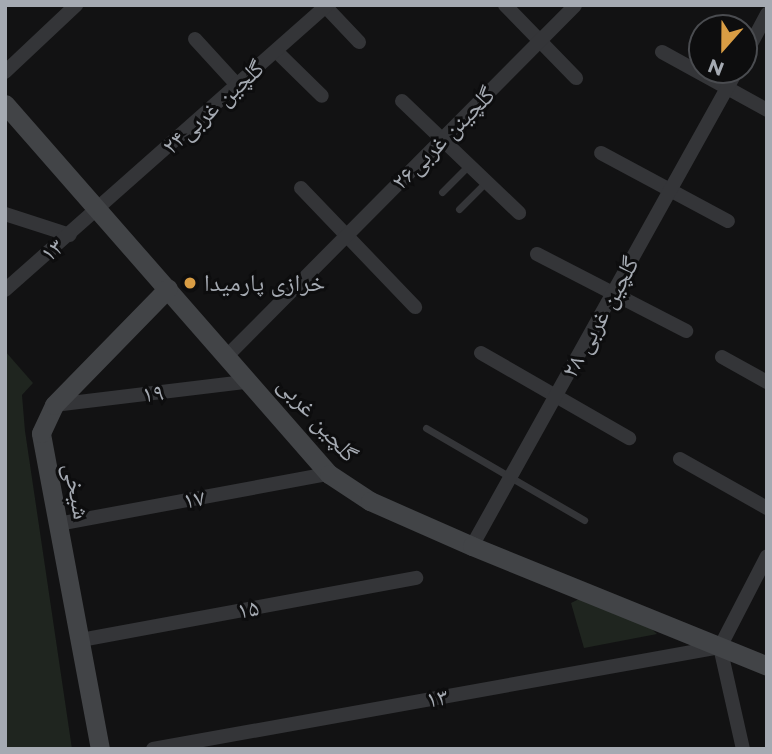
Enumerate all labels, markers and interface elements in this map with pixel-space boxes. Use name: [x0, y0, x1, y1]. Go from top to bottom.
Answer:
north arrow: [688, 14, 758, 84]
street label: گلچین غربی۲۴: [156, 54, 270, 160]
text: N: [705, 54, 727, 81]
street label: گلچینن غربی۲۶: [385, 80, 501, 196]
street label: ۱۳: [34, 232, 70, 268]
street label: گلچین غربی ۲۸: [555, 252, 645, 382]
place label: خرازی پارمیدا: [204, 269, 325, 297]
marker: خرازی پارمیدا: [182, 275, 198, 291]
street label: گلچین غربی: [272, 370, 364, 468]
street label: ۱۹: [141, 377, 165, 409]
street label: شیخی: [57, 460, 97, 522]
street label: ۱۷: [181, 483, 207, 515]
street label: ۱۵: [235, 593, 261, 625]
street label: ۱۳: [424, 682, 450, 714]

